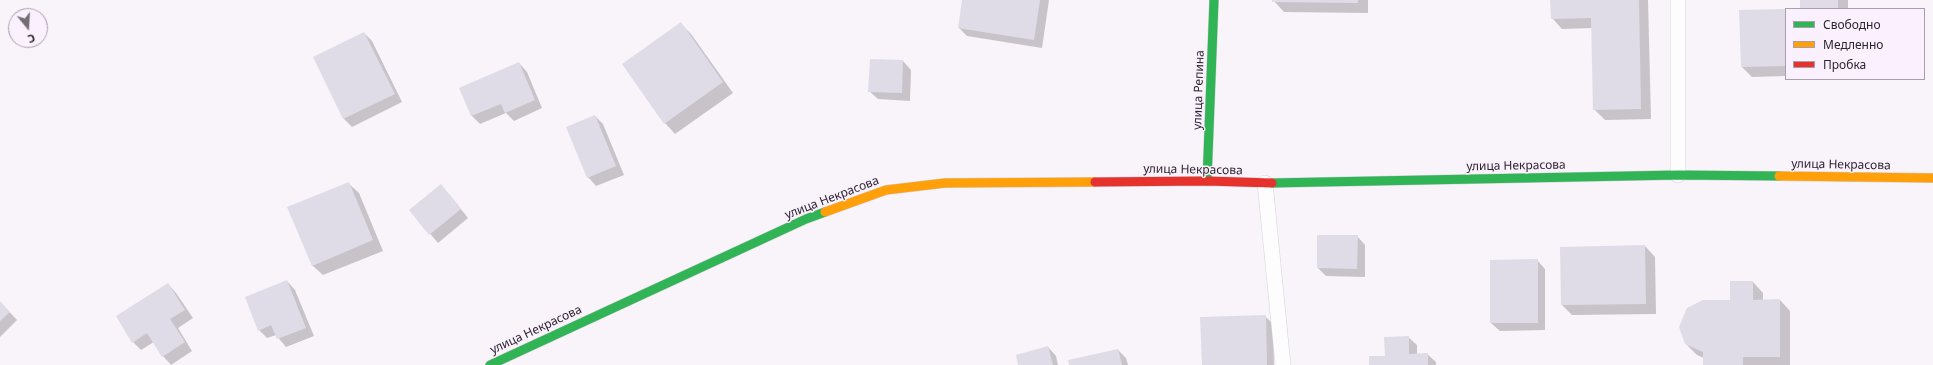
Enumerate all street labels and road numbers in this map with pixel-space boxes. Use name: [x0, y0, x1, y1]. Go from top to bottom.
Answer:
street label: улица Репина: [1190, 50, 1208, 130]
street label: улица Некрасова: [1791, 157, 1891, 173]
street label: улица Некрасова: [1466, 158, 1566, 174]
street label: улица Некрасова: [1143, 162, 1243, 178]
street label: улица Некрасова: [783, 173, 881, 223]
street label: улица Некрасова: [488, 302, 584, 358]

